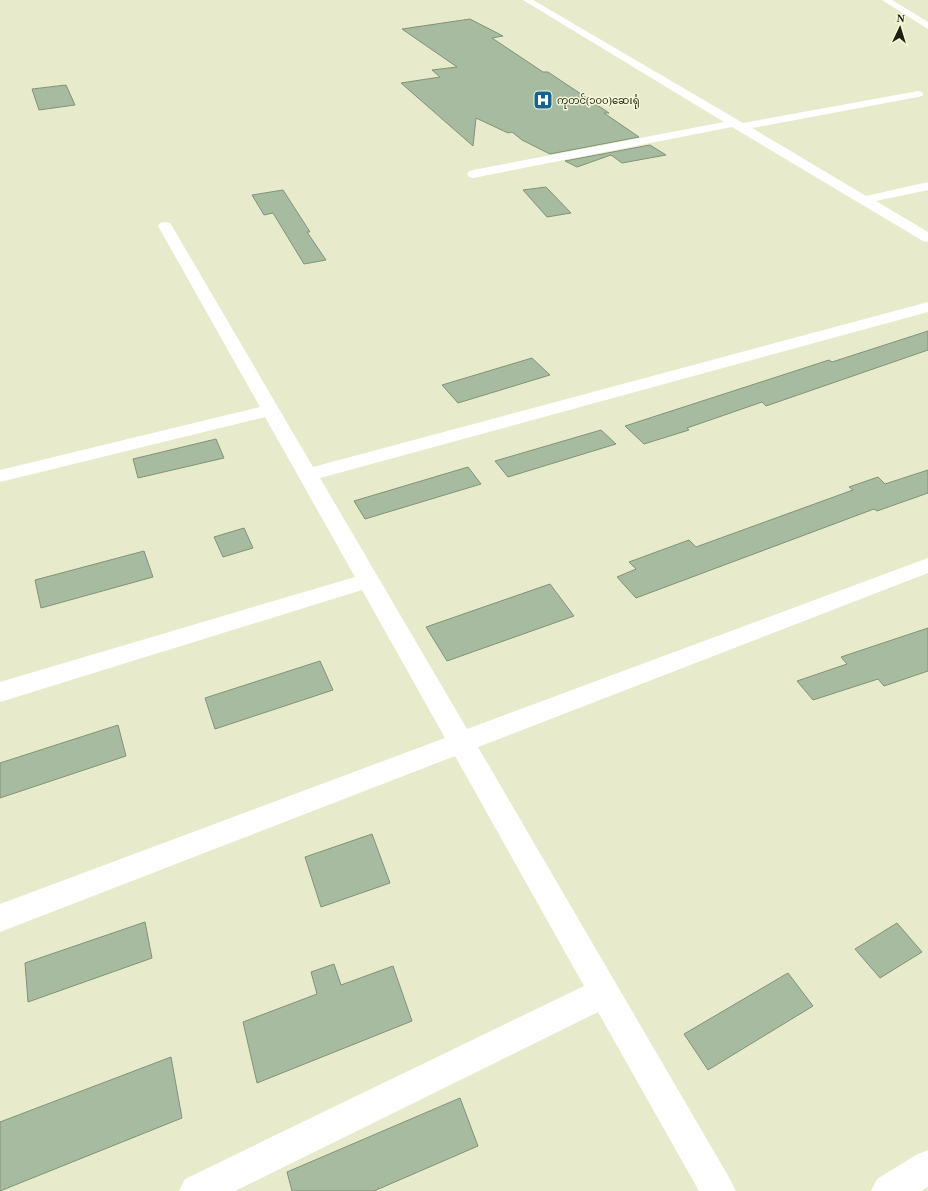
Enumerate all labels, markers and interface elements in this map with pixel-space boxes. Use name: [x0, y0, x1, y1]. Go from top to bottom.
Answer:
north arrow: [880, 8, 920, 48]
text: N: [896, 12, 905, 24]
hospital icon: ကုတင်(၁၀၀)ဆေးရုံ: [532, 89, 554, 111]
place label: ကုတင်(၁၀၀)ဆေးရုံ: [557, 93, 640, 109]

